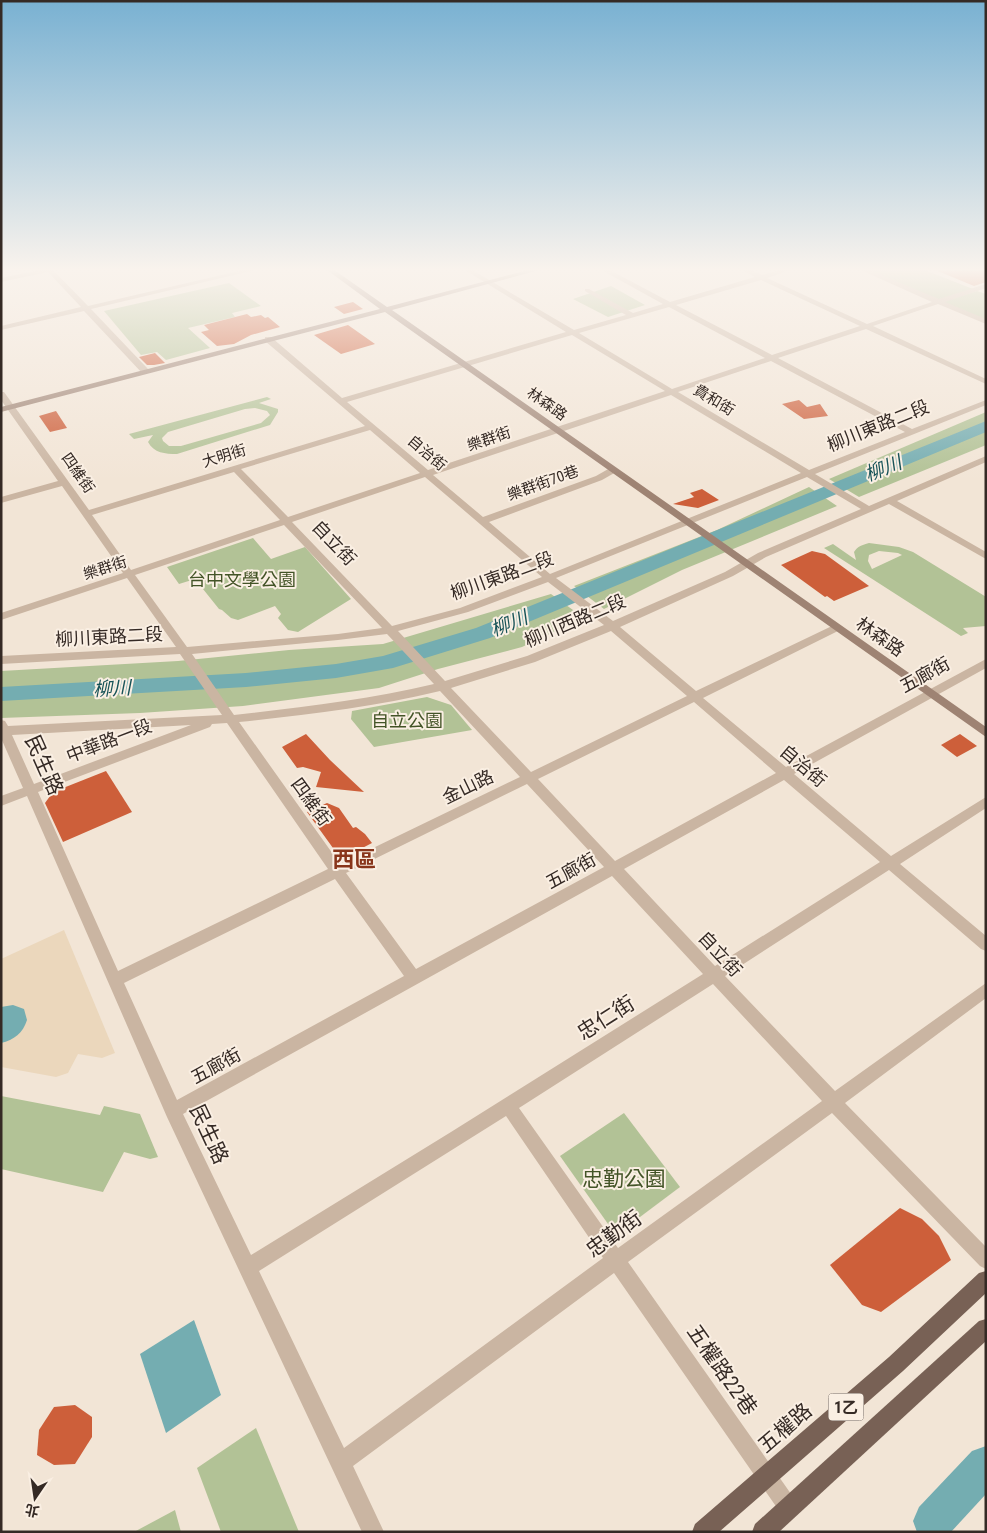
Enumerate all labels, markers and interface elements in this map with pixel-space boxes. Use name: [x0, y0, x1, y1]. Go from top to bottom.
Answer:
street label: 貴和街: [690, 381, 738, 419]
street label: 林森路: [523, 384, 571, 424]
street label: 柳川東路二段: [824, 396, 932, 456]
street label: 樂群街: [465, 423, 513, 455]
street label: 自治街: [404, 432, 450, 474]
street label: 大明街: [200, 441, 248, 471]
street label: 四維街: [58, 449, 98, 497]
water label: 柳川: [861, 450, 907, 486]
street label: 樂群街70巷: [505, 462, 581, 504]
street label: 自立街: [308, 516, 361, 569]
street label: 柳川東路二段: [447, 547, 556, 604]
street label: 樂群街: [81, 552, 129, 584]
park label: 台中文學公園: [188, 569, 296, 590]
street label: 柳川西路二段: [521, 590, 629, 651]
water label: 柳川: [487, 605, 533, 641]
street label: 林森路: [852, 613, 908, 661]
street label: 柳川東路二段: [54, 623, 163, 650]
street label: 五廊街: [896, 652, 953, 697]
water label: 柳川: [92, 676, 134, 701]
park label: 自立公園: [371, 710, 443, 731]
street label: 中華路一段: [63, 715, 155, 766]
street label: 民生路: [20, 731, 68, 799]
street label: 自治街: [776, 740, 831, 791]
street label: 金山路: [439, 765, 497, 808]
street label: 四維街: [287, 774, 336, 830]
district label: 西區: [332, 847, 376, 872]
street label: 五廊街: [542, 848, 599, 893]
street label: 自立街: [694, 927, 746, 981]
street label: 忠仁街: [573, 991, 639, 1045]
street label: 五廊街: [187, 1043, 244, 1088]
street label: 民生路: [185, 1100, 233, 1168]
park label: 忠勤公園: [582, 1167, 666, 1191]
street label: 忠勤街: [581, 1206, 647, 1262]
street label: 五權路22巷: [682, 1320, 762, 1420]
road number: 1乙: [828, 1394, 864, 1420]
street label: 五權路: [753, 1398, 817, 1458]
north arrow: [10, 1473, 60, 1523]
text: 北: [23, 1501, 41, 1520]

